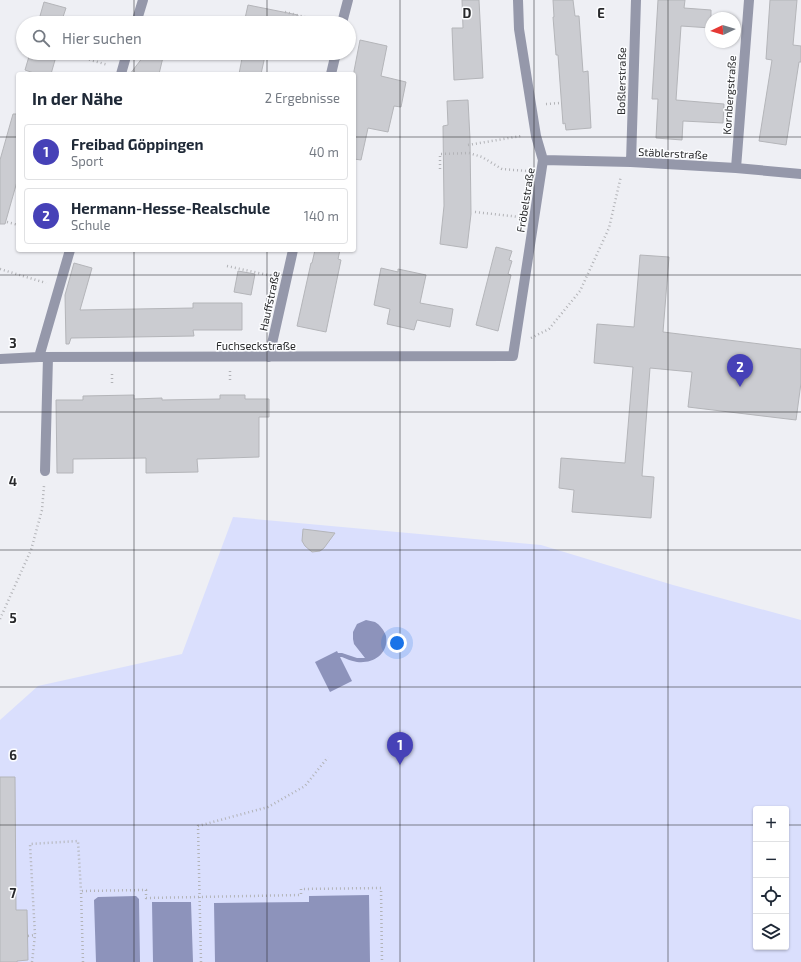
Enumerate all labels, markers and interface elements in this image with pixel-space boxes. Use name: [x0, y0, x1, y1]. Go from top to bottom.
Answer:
text: D: [463, 5, 472, 21]
text: E: [597, 5, 605, 21]
north arrow: [705, 12, 741, 48]
search box: [16, 16, 356, 60]
icon: search: [30, 27, 52, 49]
text: Hier suchen: [62, 29, 142, 47]
street label: Boßlerstraße: [614, 47, 628, 115]
street label: Kornbergstraße: [720, 55, 738, 135]
text: In der Nähe: [32, 88, 123, 108]
text: 2 Ergebnisse: [265, 90, 340, 106]
text: Freibad Göppingen: [71, 135, 204, 153]
text: 1: [43, 144, 49, 160]
text: 40 m: [309, 144, 339, 160]
street label: Stäblerstraße: [638, 145, 708, 161]
text: Sport: [71, 153, 103, 169]
street label: Fröbelstraße: [513, 167, 537, 233]
text: Hermann-Hesse-Realschule: [71, 199, 270, 217]
text: 2: [42, 208, 50, 224]
text: 140 m: [304, 208, 339, 224]
text: Schule: [71, 217, 110, 233]
street label: Hauffstraße: [256, 270, 282, 332]
text: 3: [9, 335, 17, 351]
street label: Fuchseckstraße: [216, 339, 296, 352]
pin: 2: [727, 354, 753, 387]
text: 4: [9, 473, 17, 489]
text: 5: [9, 610, 17, 626]
your location: [387, 633, 407, 653]
pin: 1: [387, 732, 413, 765]
text: 6: [9, 747, 17, 763]
map controls: [753, 806, 789, 950]
button: +: [753, 806, 789, 842]
button: −: [753, 842, 789, 878]
button: locate: [753, 878, 789, 914]
text: 7: [10, 885, 17, 901]
button: layers: [753, 914, 789, 950]

